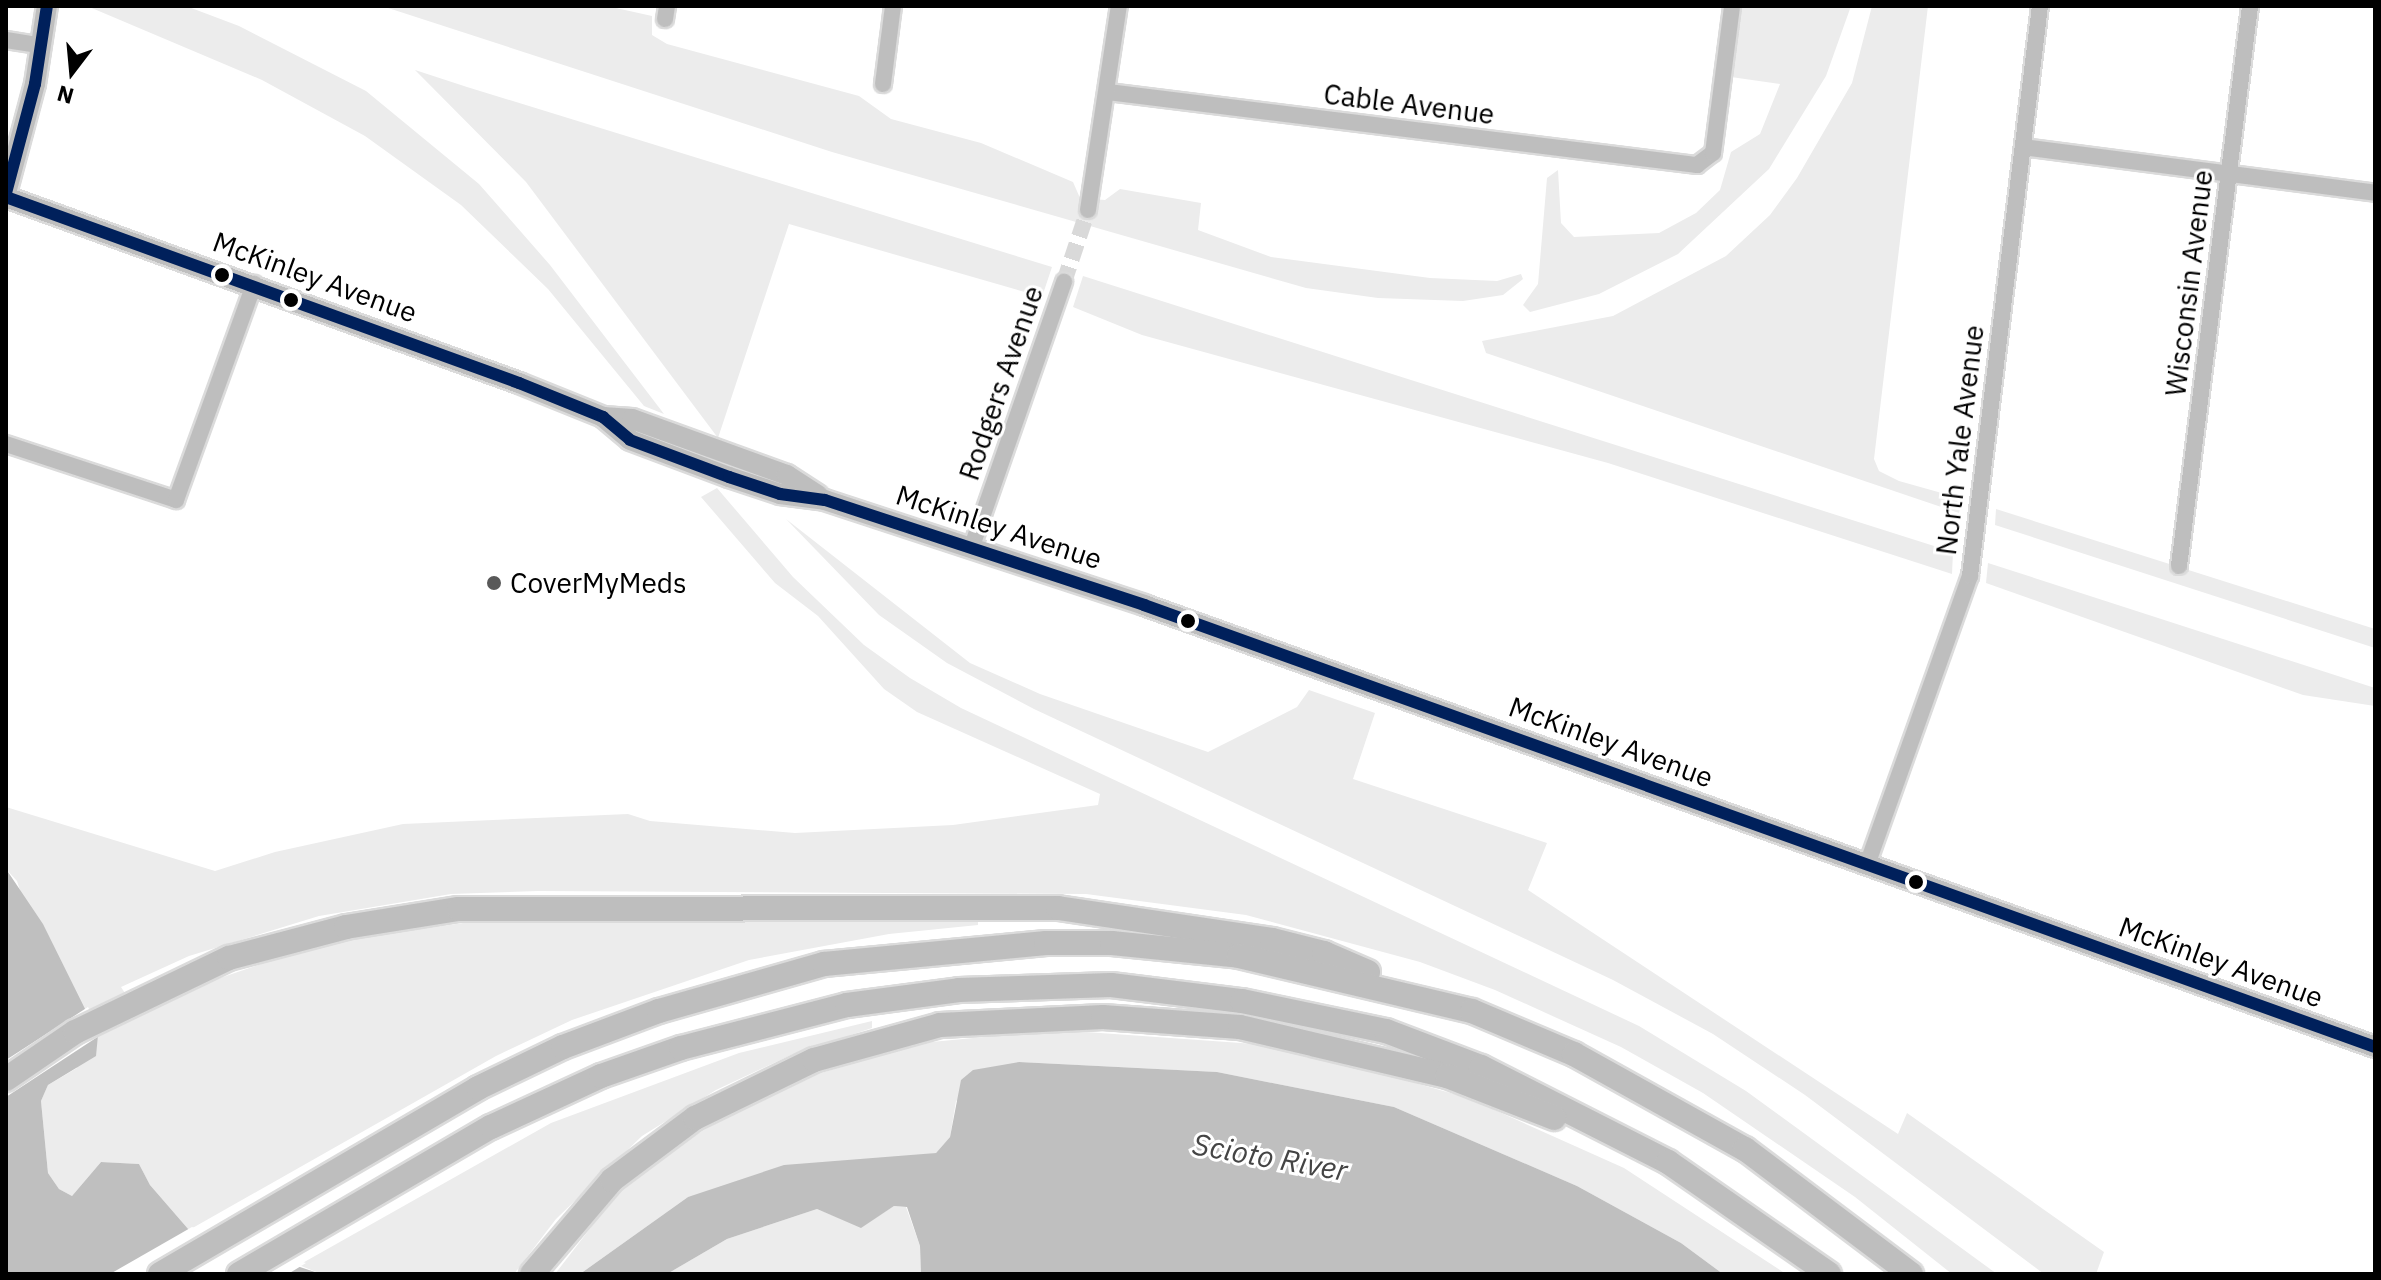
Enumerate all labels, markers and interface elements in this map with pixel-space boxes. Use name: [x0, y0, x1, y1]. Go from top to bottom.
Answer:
north arrow: [32, 32, 112, 112]
street label: Cable Avenue: [1322, 77, 1496, 131]
text: N: [54, 79, 77, 112]
street label: Wisconsin Avenue: [2158, 168, 2220, 398]
street label: McKinley Avenue: [209, 225, 421, 329]
unlabelled marker: [214, 267, 230, 283]
street label: Rodgers Avenue: [952, 281, 1050, 485]
unlabelled marker: [283, 292, 299, 308]
street label: North Yale Avenue: [1929, 323, 1991, 557]
street label: McKinley Avenue: [892, 478, 1106, 576]
place label: CoverMyMeds: [510, 566, 687, 600]
marker: CoverMyMeds: [485, 574, 503, 592]
unlabelled marker: [1180, 613, 1196, 629]
street label: McKinley Avenue: [1505, 690, 1717, 794]
unlabelled marker: [1908, 874, 1924, 890]
street label: McKinley Avenue: [2115, 910, 2327, 1014]
water label: Scioto River: [1190, 1126, 1350, 1188]

